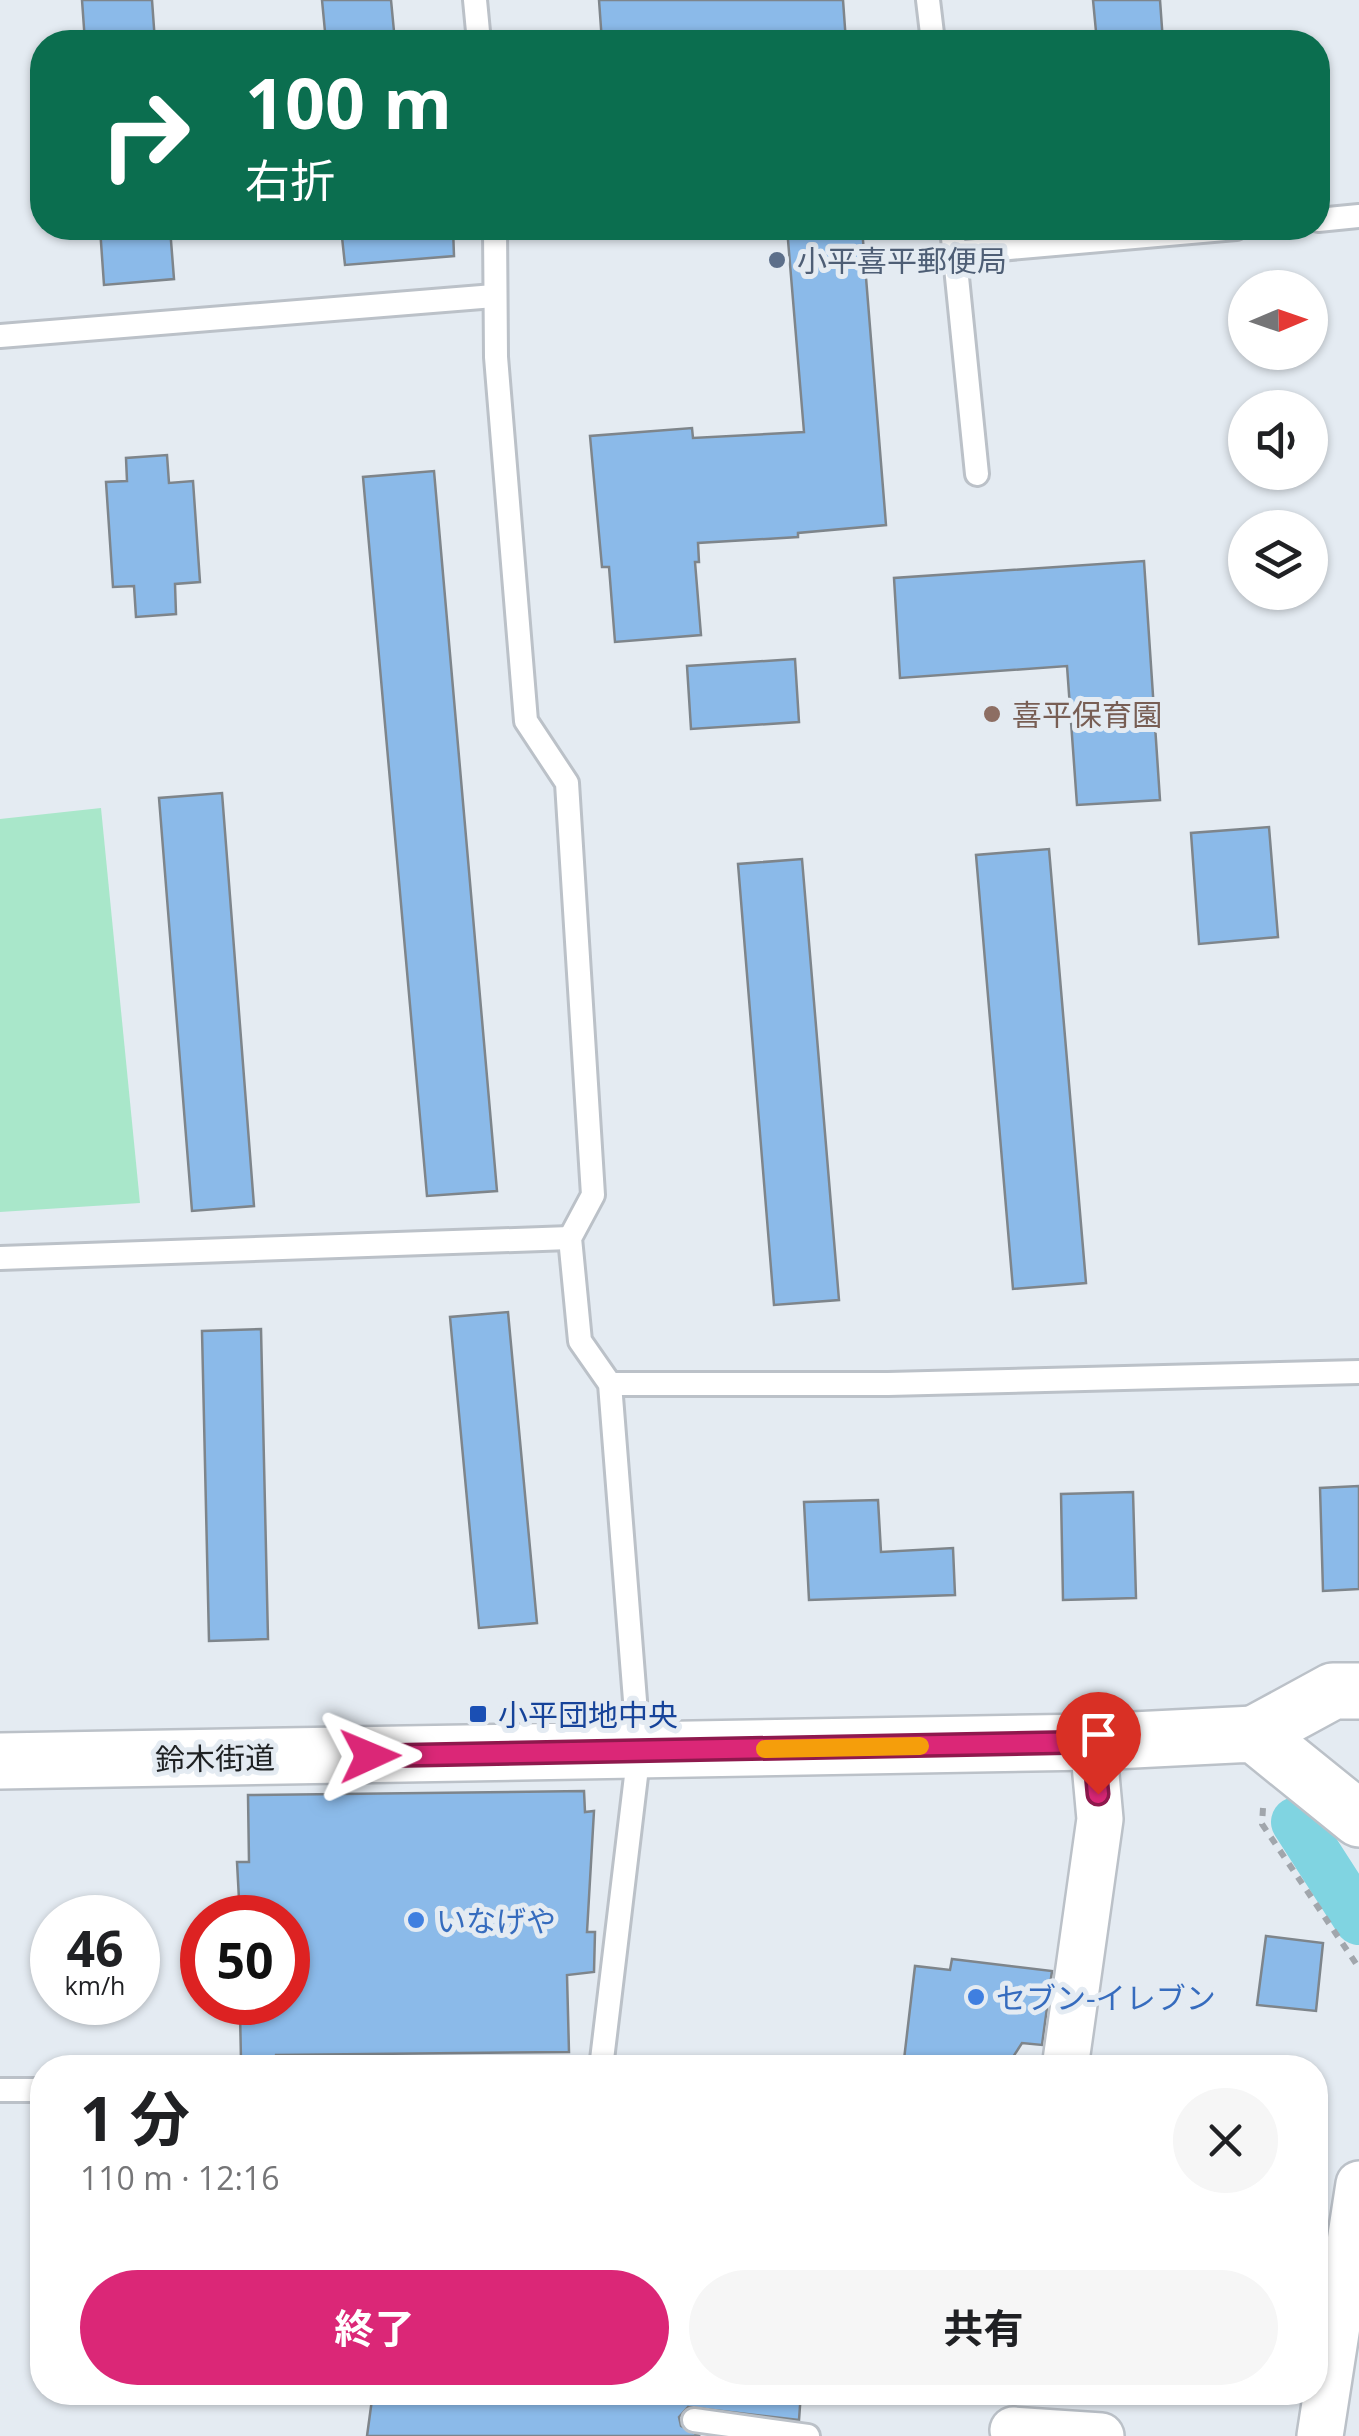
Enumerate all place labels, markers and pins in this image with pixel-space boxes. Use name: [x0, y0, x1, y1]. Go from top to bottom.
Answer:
place label: 小平喜平郵便局: [797, 240, 1007, 281]
marker: 小平喜平郵便局: [766, 249, 788, 271]
place label: 喜平保育園: [1012, 694, 1162, 735]
marker: 喜平保育園: [981, 703, 1003, 725]
pin: [1056, 1692, 1141, 1795]
place label: 小平団地中央: [498, 1694, 678, 1735]
marker: 小平団地中央: [467, 1703, 489, 1725]
place label: いなげや: [436, 1900, 556, 1941]
marker: いなげや: [405, 1909, 427, 1931]
place label: セブン-イレブン: [996, 1977, 1216, 2018]
marker: セブン-イレブン: [965, 1986, 987, 2008]

